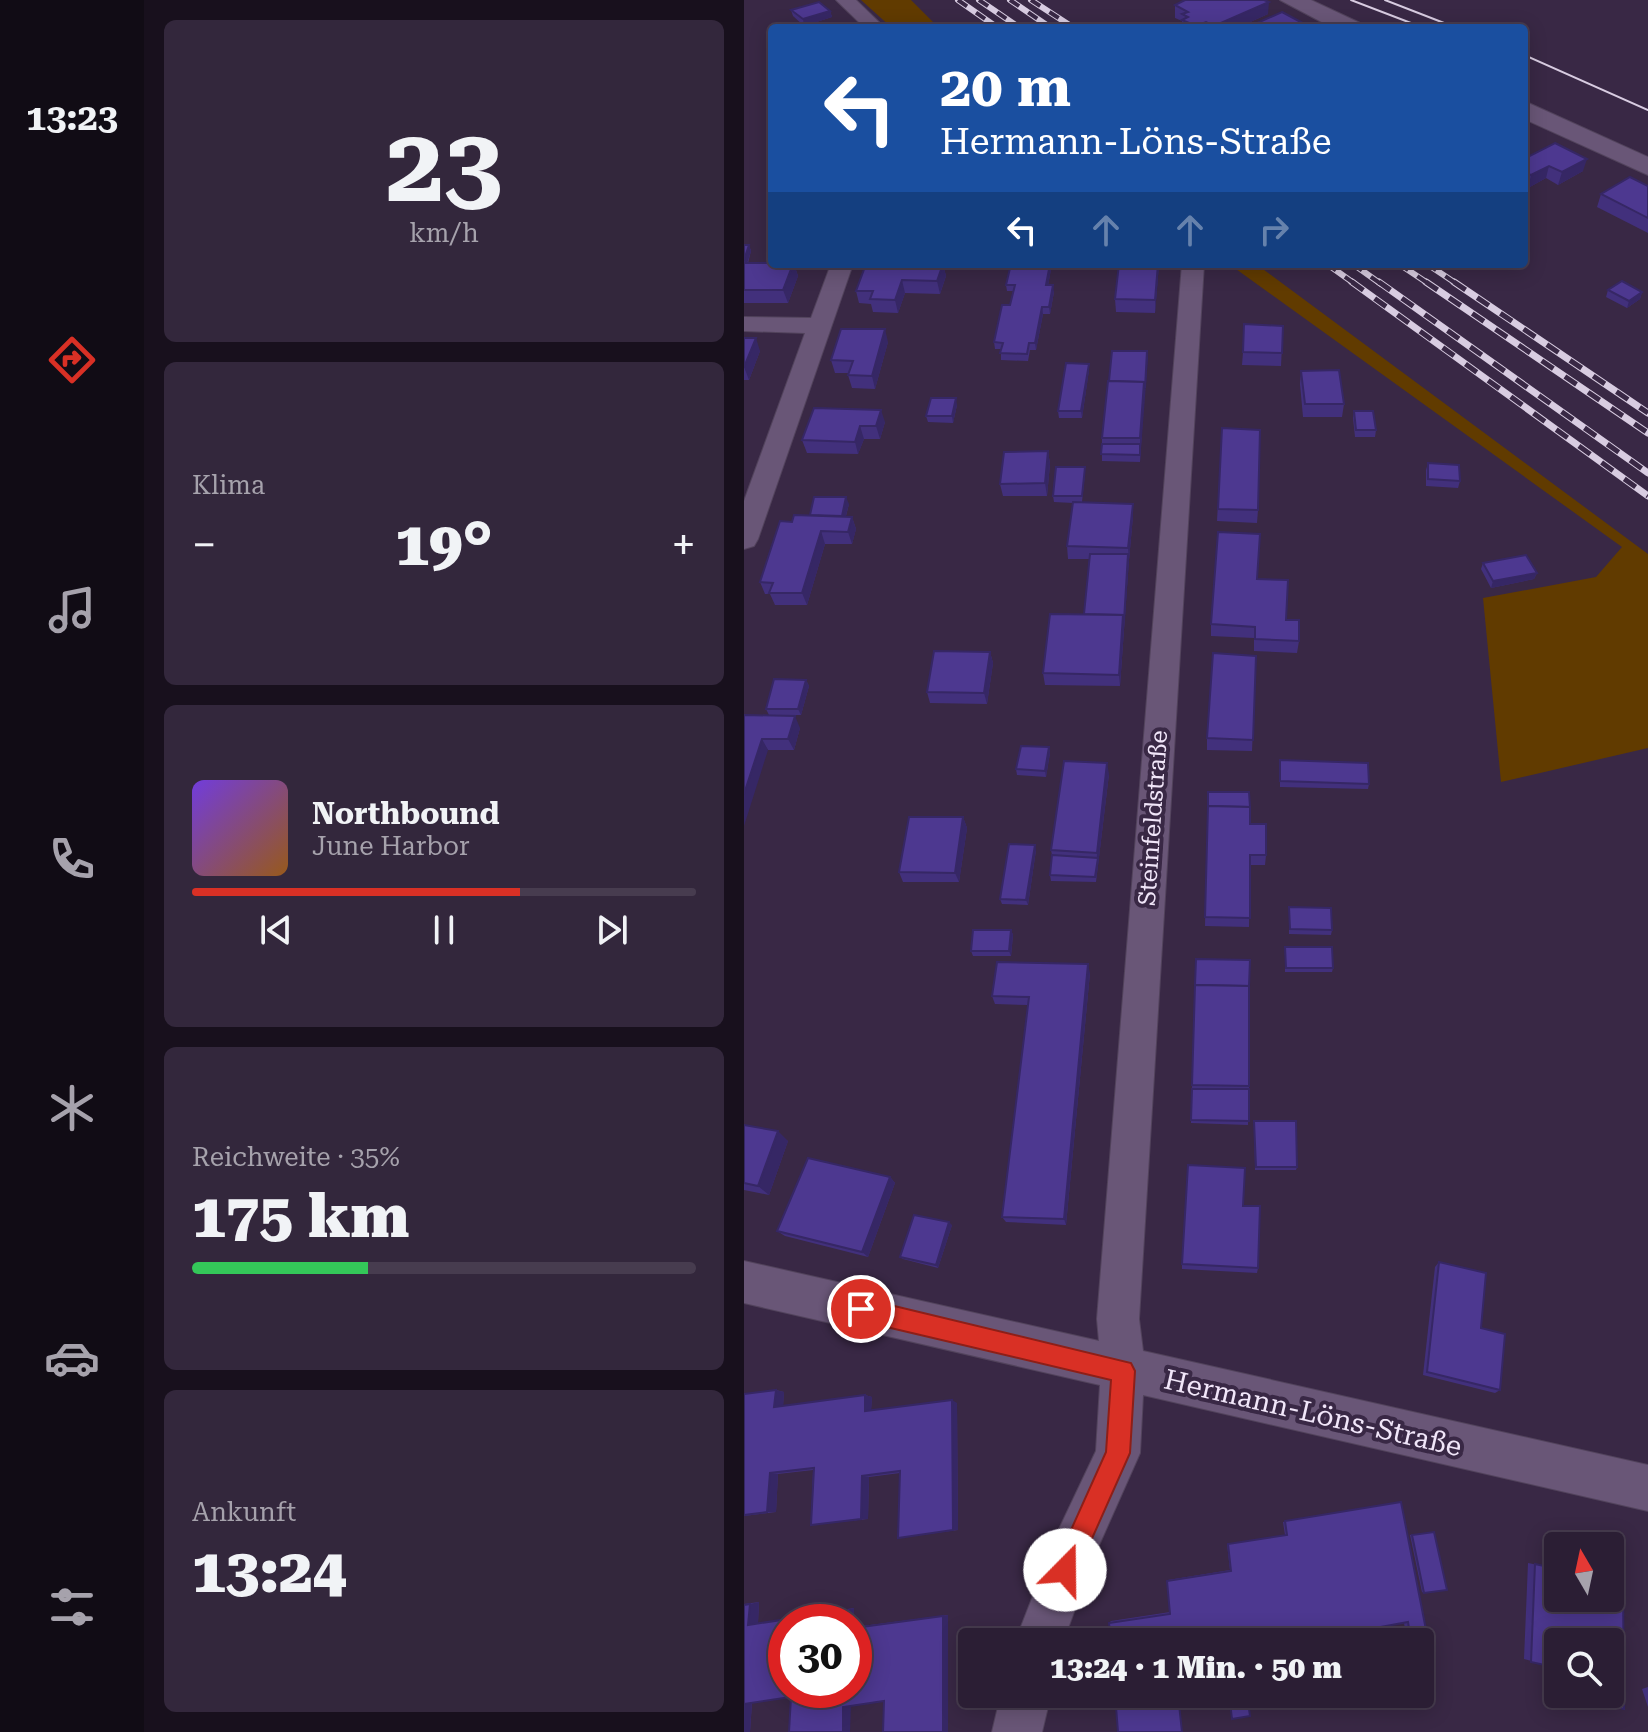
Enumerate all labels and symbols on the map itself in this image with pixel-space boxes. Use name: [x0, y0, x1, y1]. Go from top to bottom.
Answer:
street label: Steinfeldstraße: [1133, 729, 1173, 907]
pin: [827, 1275, 895, 1343]
street label: Hermann-Löns-Straße: [1161, 1363, 1465, 1463]
position arrow: [1023, 1528, 1107, 1612]
north arrow: [1544, 1532, 1624, 1612]
speed limit sign: 30: [768, 1604, 872, 1708]

